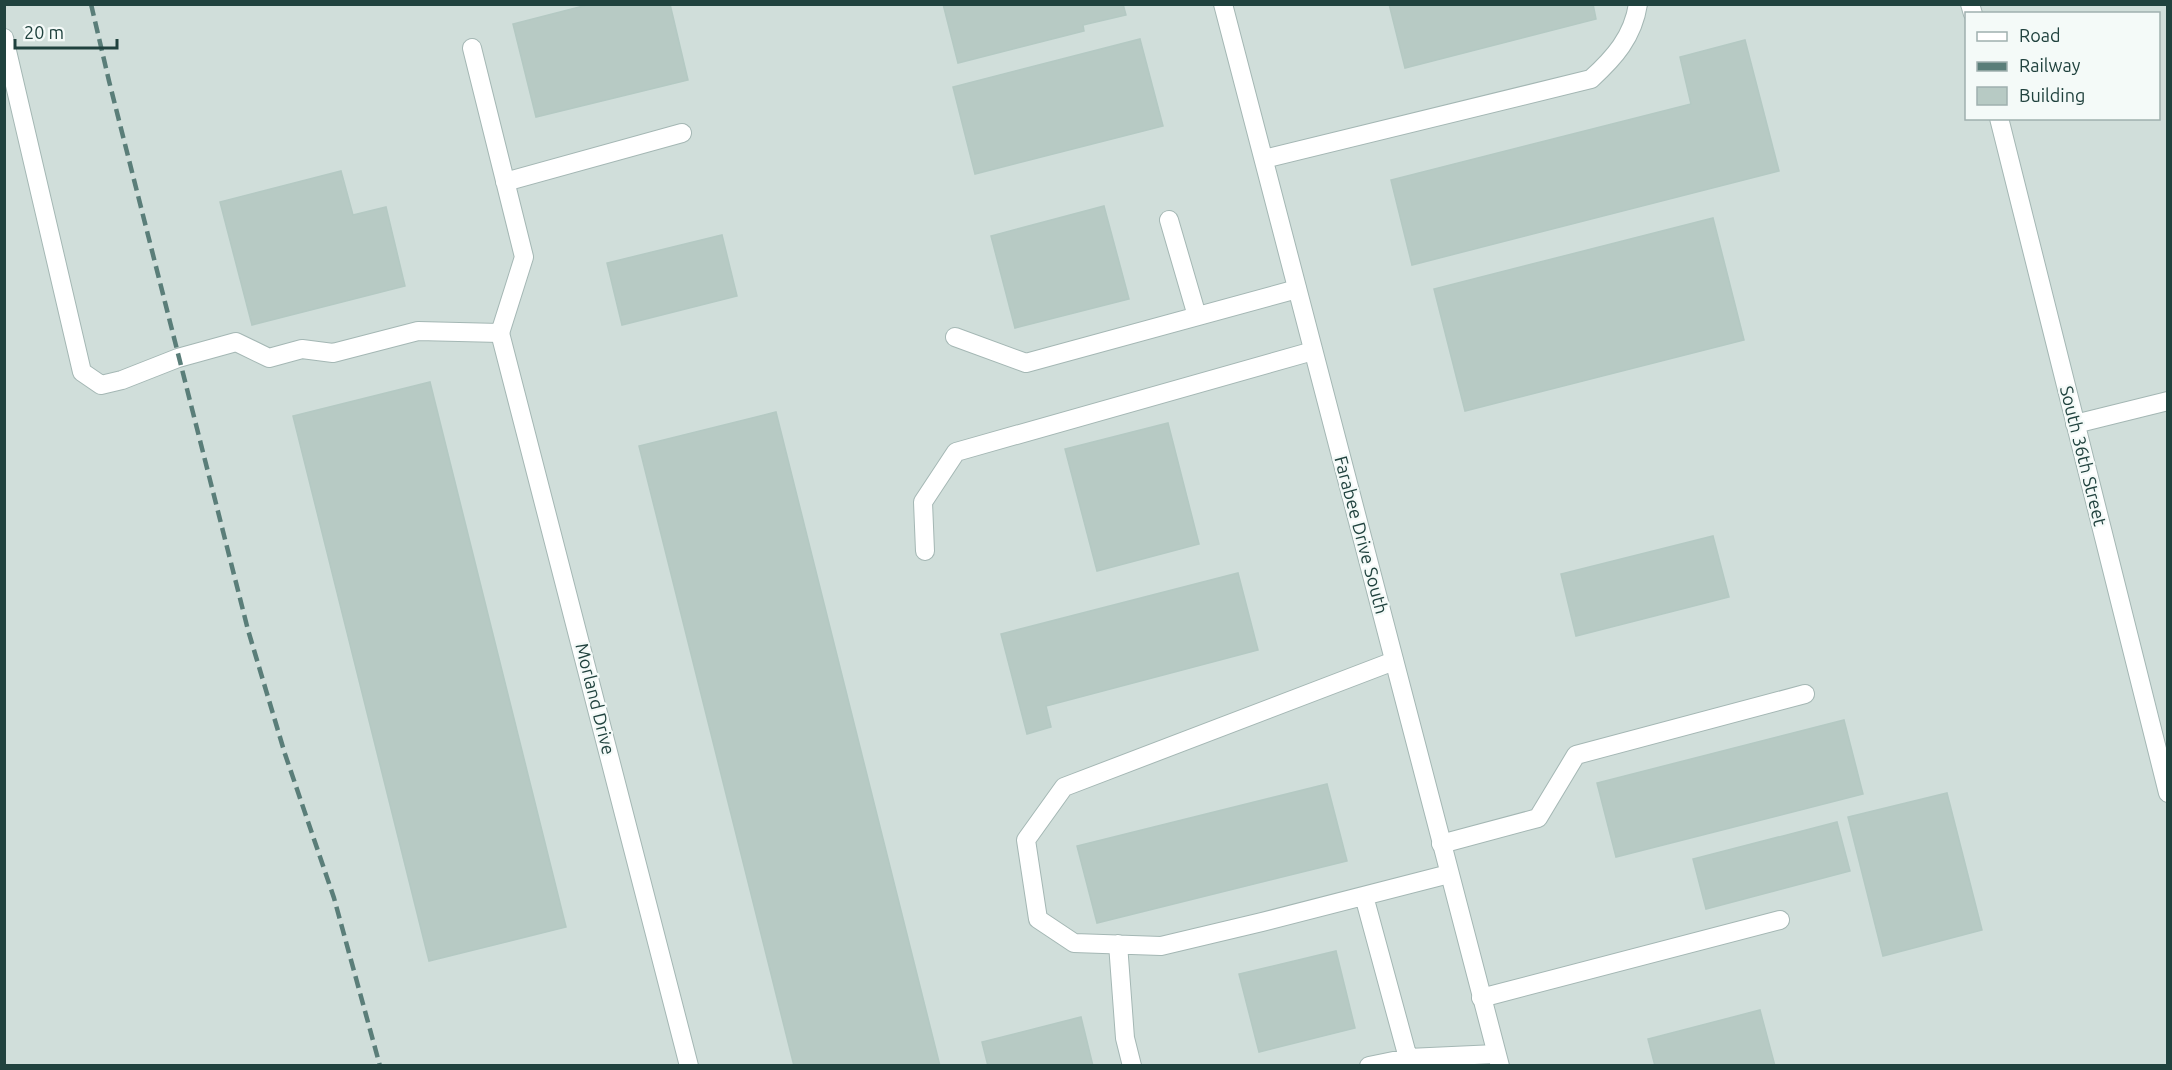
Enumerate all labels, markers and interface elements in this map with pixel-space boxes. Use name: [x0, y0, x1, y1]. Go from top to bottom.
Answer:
scale bar: [15, 12, 117, 50]
legend: [1965, 12, 2160, 120]
text: 20 m: [24, 22, 64, 42]
text: Road: [2019, 25, 2061, 45]
text: Railway: [2019, 55, 2081, 75]
text: Building: [2019, 85, 2085, 105]
street label: South 36th Street: [2057, 384, 2111, 528]
street label: Farabee Drive South: [1331, 453, 1393, 616]
street label: Morland Drive: [572, 641, 620, 757]

